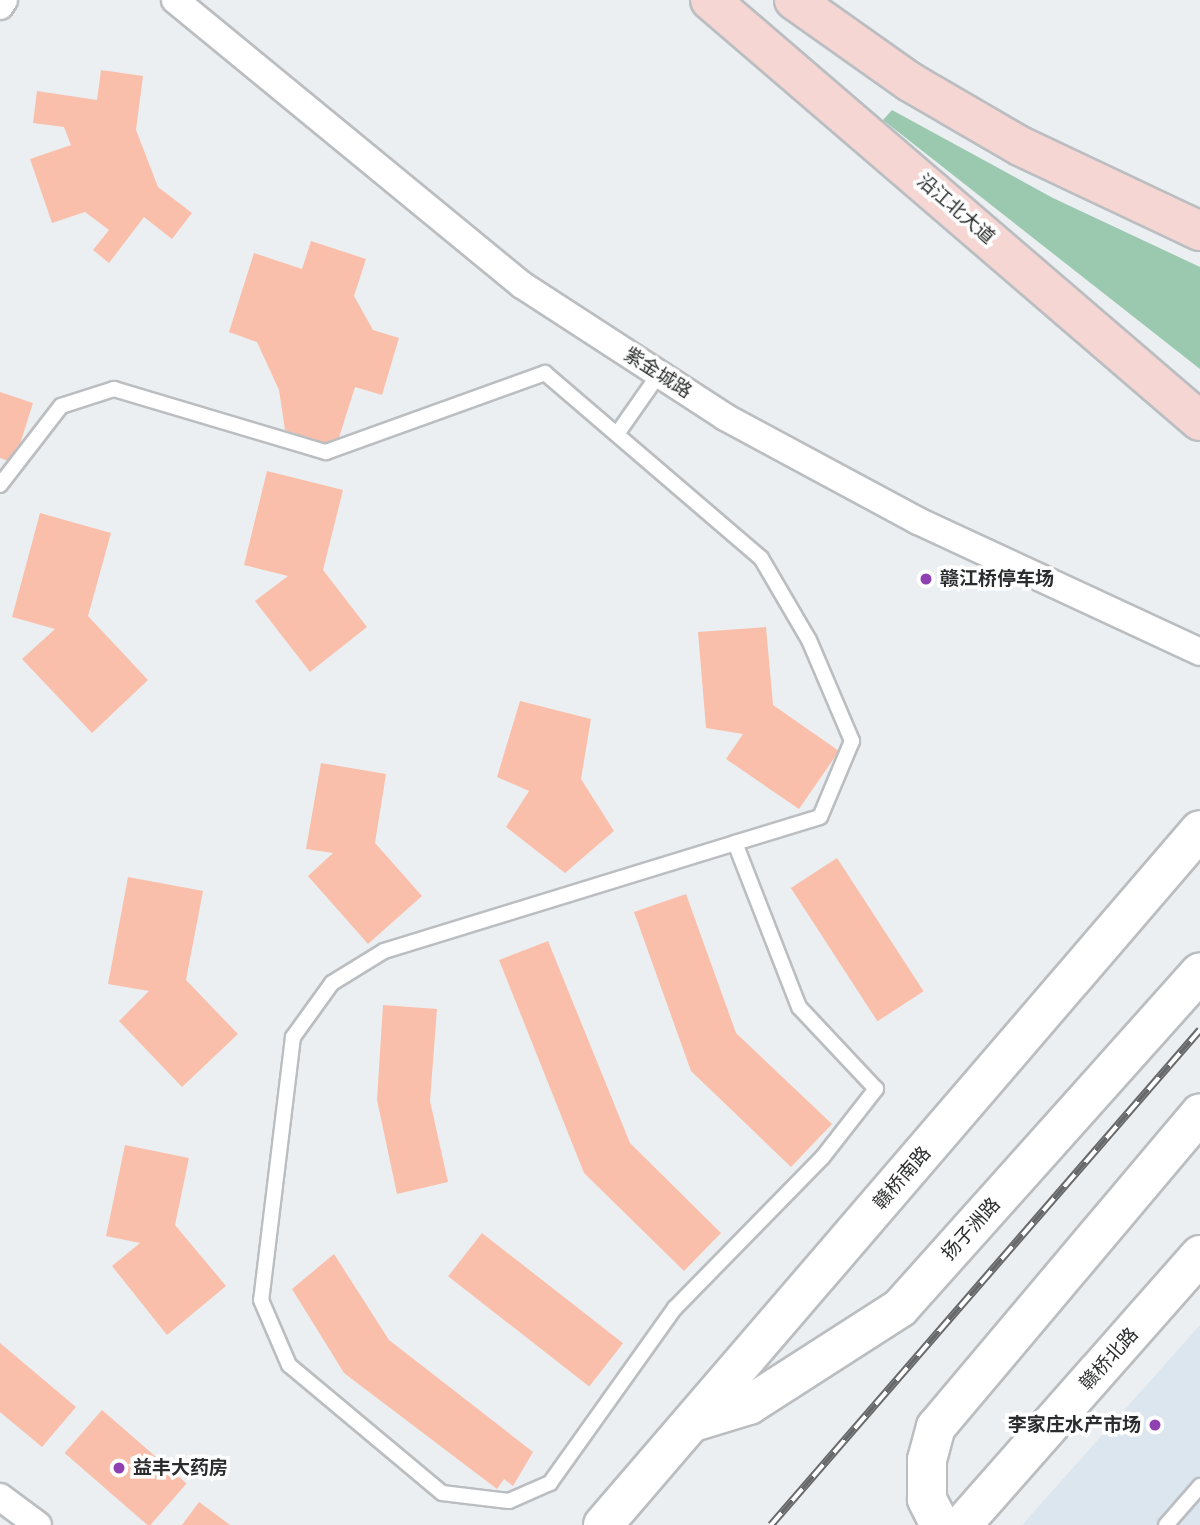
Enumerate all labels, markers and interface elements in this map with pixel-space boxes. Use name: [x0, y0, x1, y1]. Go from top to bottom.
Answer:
street label: 沿江北大道: [913, 169, 999, 249]
street label: 紫金城路: [620, 343, 696, 403]
place label: 赣江桥停车场: [940, 568, 1054, 590]
marker: 赣江桥停车场: [918, 571, 934, 587]
street label: 赣桥南路: [868, 1142, 936, 1214]
street label: 扬子洲路: [937, 1193, 1005, 1265]
street label: 赣桥北路: [1075, 1323, 1143, 1395]
place label: 李家庄水产市场: [1008, 1414, 1141, 1436]
marker: 李家庄水产市场: [1147, 1417, 1163, 1433]
place label: 益丰大药房: [133, 1457, 228, 1479]
marker: 益丰大药房: [111, 1460, 127, 1476]

